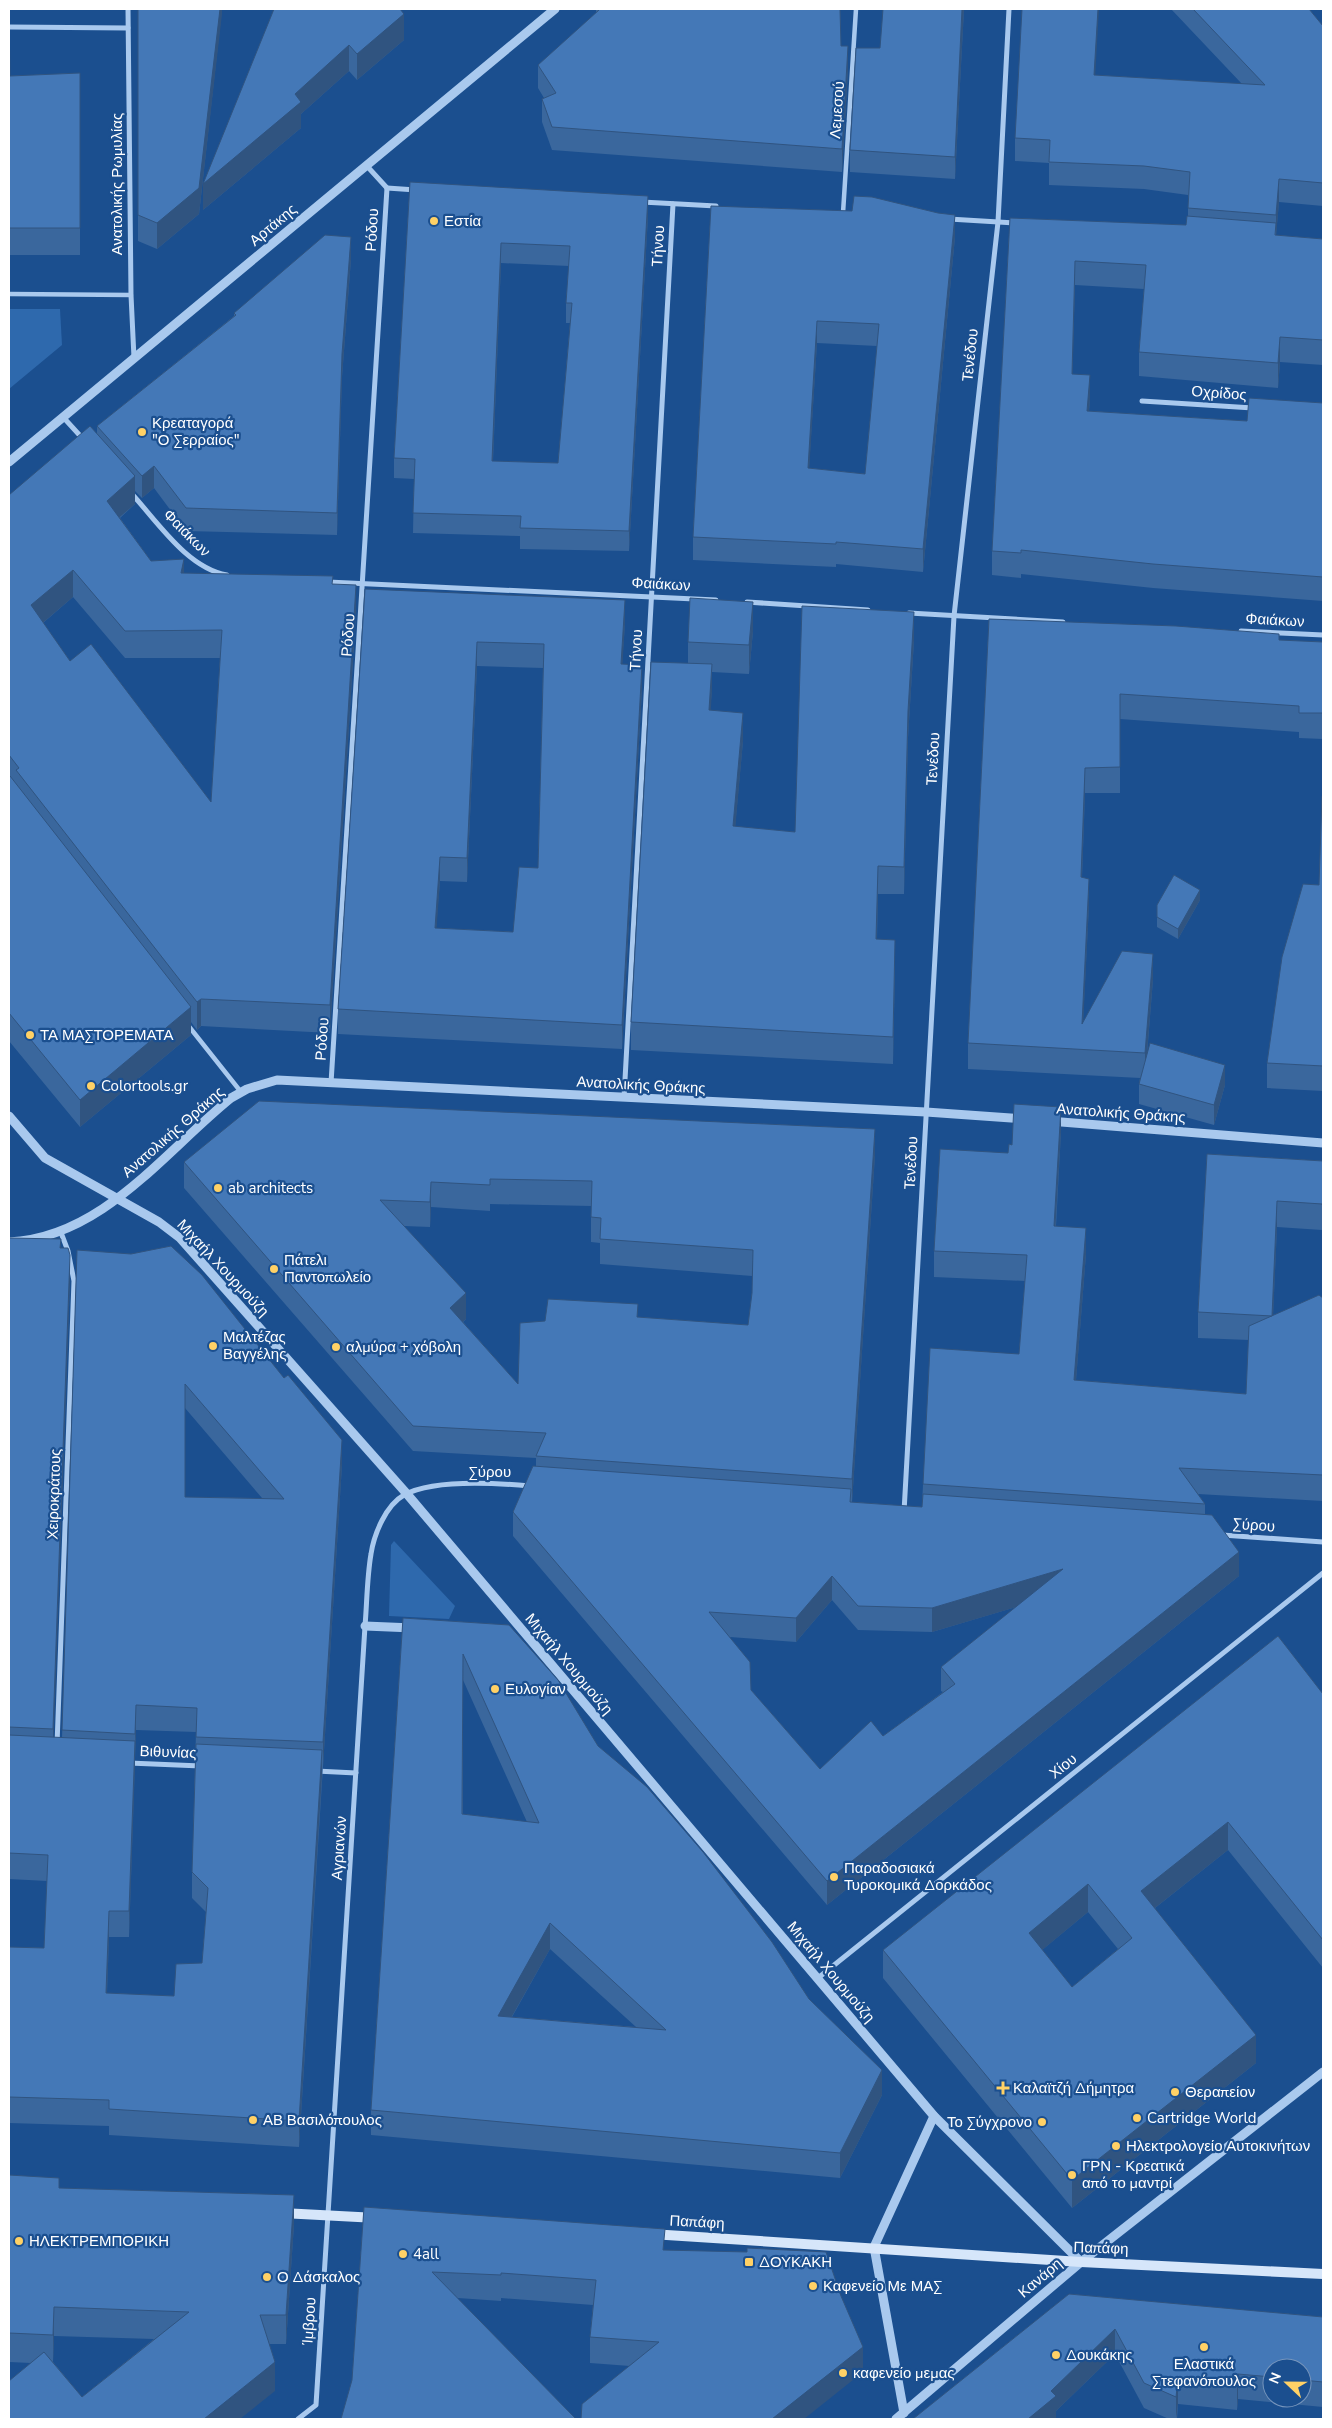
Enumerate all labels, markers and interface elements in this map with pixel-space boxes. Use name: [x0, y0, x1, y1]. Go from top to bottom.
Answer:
street label: Λεμεσού: [825, 81, 849, 139]
street label: Ανατολικής Ρωμυλίας: [107, 113, 127, 255]
street label: Αρτάκης: [245, 199, 301, 251]
street label: Ρόδου: [361, 208, 383, 252]
place label: Εστία: [444, 211, 482, 231]
marker: Εστία: [428, 215, 440, 227]
street label: Τήνου: [647, 225, 669, 267]
street label: Τενέδου: [957, 327, 983, 383]
street label: Οχρίδος: [1191, 381, 1247, 405]
place label: Κρεαταγορά "Ο Σερραίος": [152, 413, 240, 450]
marker: Κρεαταγορά "Ο Σερραίος": [136, 426, 148, 438]
street label: Φαιάκων: [159, 505, 215, 561]
street label: Φαιάκων: [631, 572, 691, 596]
street label: Φαιάκων: [1245, 608, 1305, 632]
street label: Ρόδου: [337, 613, 359, 657]
street label: Τήνου: [625, 629, 647, 671]
street label: Τενέδου: [922, 732, 944, 786]
street label: Ρόδου: [311, 1017, 333, 1061]
place label: ΤΑ ΜΑΣΤΟΡΕΜΑΤΑ: [40, 1025, 173, 1045]
marker: ΤΑ ΜΑΣΤΟΡΕΜΑΤΑ: [24, 1029, 36, 1041]
street label: Ανατολικής Θράκης: [576, 1072, 706, 1098]
place label: Colortools.gr: [101, 1076, 189, 1096]
marker: Colortools.gr: [85, 1080, 97, 1092]
street label: Ανατολικής Θράκης: [118, 1082, 228, 1182]
street label: Ανατολικής Θράκης: [1056, 1099, 1186, 1127]
street label: Τενέδου: [900, 1136, 922, 1190]
place label: ab architects: [228, 1178, 313, 1198]
marker: ab architects: [212, 1182, 224, 1194]
street label: Μιχαήλ Χουρμούζη: [173, 1215, 273, 1321]
place label: Πάτελι Παντοπωλείο: [284, 1250, 371, 1287]
marker: Πάτελι Παντοπωλείο: [268, 1263, 280, 1275]
place label: Μαλτέζας Βαγγέλης: [223, 1327, 286, 1364]
place label: αλμύρα + χόβολη: [346, 1337, 461, 1357]
marker: Μαλτέζας Βαγγέλης: [207, 1340, 219, 1352]
marker: αλμύρα + χόβολη: [330, 1341, 342, 1353]
street label: Χειροκράτους: [42, 1448, 66, 1540]
street label: Σύρου: [469, 1462, 511, 1482]
street label: Σύρου: [1232, 1514, 1276, 1536]
street label: Μιχαήλ Χουρμούζη: [521, 1609, 617, 1719]
place label: Ευλογίαν: [505, 1679, 566, 1699]
marker: Ευλογίαν: [489, 1683, 501, 1695]
street label: Βιθυνίας: [139, 1741, 197, 1763]
street label: Χίου: [1045, 1749, 1081, 1783]
street label: Αγριανών: [327, 1815, 351, 1881]
place label: Παραδοσιακά Τυροκομικά Δορκάδος: [844, 1858, 992, 1895]
marker: Παραδοσιακά Τυροκομικά Δορκάδος: [828, 1871, 840, 1883]
street label: Μιχαήλ Χουρμούζη: [783, 1917, 879, 2027]
place label: Καλαϊτζή Δήμητρα: [1013, 2078, 1135, 2098]
marker: Καλαϊτζή Δήμητρα: [997, 2082, 1009, 2094]
place label: Θεραπείον: [1185, 2082, 1255, 2102]
marker: Θεραπείον: [1169, 2086, 1181, 2098]
place label: Cartridge World: [1147, 2108, 1257, 2128]
place label: ΑΒ Βασιλόπουλος: [263, 2110, 382, 2130]
place label: Το Σύγχρονο: [947, 2112, 1032, 2132]
marker: Cartridge World: [1131, 2112, 1143, 2124]
marker: ΑΒ Βασιλόπουλος: [247, 2114, 259, 2126]
marker: Το Σύγχρονο: [1036, 2116, 1048, 2128]
place label: Ηλεκτρολογείο Αυτοκινήτων: [1126, 2136, 1310, 2156]
marker: Ηλεκτρολογείο Αυτοκινήτων: [1110, 2140, 1122, 2152]
place label: ΓΡΝ - Κρεατικά από το μαντρί: [1082, 2156, 1185, 2193]
marker: ΓΡΝ - Κρεατικά από το μαντρί: [1066, 2169, 1078, 2181]
street label: Παπάφη: [669, 2211, 725, 2233]
place label: ΗΛΕΚΤΡΕΜΠΟΡΙΚΗ: [29, 2231, 169, 2251]
marker: ΗΛΕΚΤΡΕΜΠΟΡΙΚΗ: [13, 2235, 25, 2247]
street label: Παπάφη: [1073, 2237, 1129, 2259]
place label: 4all: [413, 2244, 439, 2264]
marker: 4all: [397, 2248, 409, 2260]
place label: ΔΟΥΚΑΚΗ: [759, 2252, 832, 2272]
street label: Κανάρη: [1014, 2254, 1066, 2302]
marker: ΔΟΥΚΑΚΗ: [743, 2256, 755, 2268]
place label: Ο Δάσκαλος: [277, 2267, 360, 2287]
marker: Ο Δάσκαλος: [261, 2271, 273, 2283]
place label: Καφενείο Με ΜΑΣ: [823, 2276, 942, 2296]
marker: Καφενείο Με ΜΑΣ: [807, 2280, 819, 2292]
street label: Ίμβρου: [297, 2296, 321, 2347]
marker: Ελαστικά Στεφανόπουλος: [1198, 2341, 1210, 2353]
place label: Δουκάκης: [1066, 2345, 1133, 2365]
marker: Δουκάκης: [1050, 2349, 1062, 2361]
place label: Ελαστικά Στεφανόπουλος: [1152, 2354, 1256, 2391]
north arrow: [1262, 2358, 1312, 2408]
place label: καφενείο μεμας: [853, 2363, 955, 2383]
marker: καφενείο μεμας: [837, 2367, 849, 2379]
text: N: [1265, 2370, 1286, 2387]

